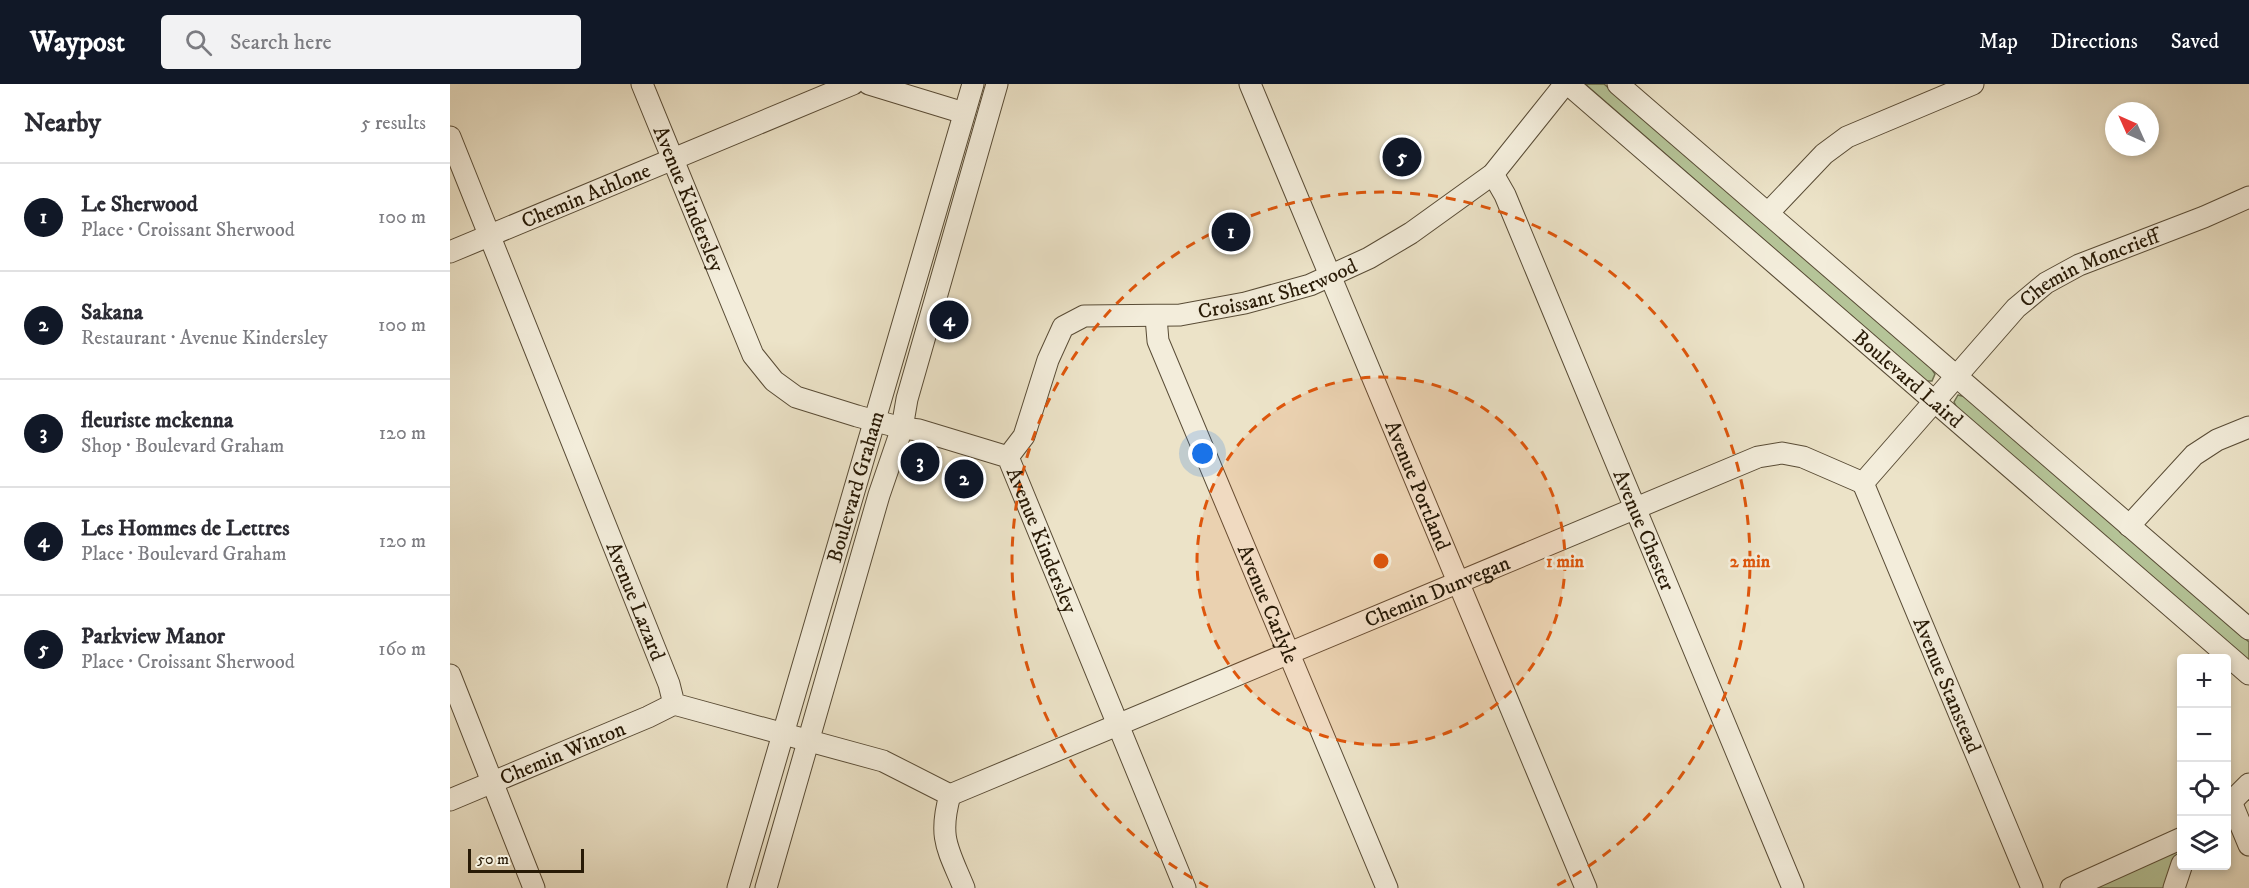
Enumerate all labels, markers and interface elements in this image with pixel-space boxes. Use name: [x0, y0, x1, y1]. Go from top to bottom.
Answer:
search box: [161, 15, 581, 69]
text: Waypost: [30, 25, 125, 60]
icon: search: [182, 26, 215, 59]
text: Search here: [230, 29, 332, 56]
text: Map: [1979, 29, 2018, 55]
text: Directions: [2051, 29, 2138, 55]
text: Saved: [2171, 29, 2219, 55]
north arrow: [2105, 102, 2159, 156]
text: Nearby: [24, 107, 101, 140]
text: 5 results: [361, 111, 426, 136]
street label: Avenue Kindersley: [647, 122, 730, 277]
pin: 5: [1382, 134, 1422, 180]
street label: Chemin Athlone: [518, 158, 655, 235]
text: Le Sherwood: [81, 191, 198, 218]
text: 1: [40, 205, 47, 230]
text: 100 m: [378, 205, 426, 230]
pin: 1: [1212, 210, 1250, 254]
text: Place · Croissant Sherwood: [81, 218, 295, 243]
street label: Chemin Moncrieff: [2015, 222, 2166, 314]
street label: Croissant Sherwood: [1196, 253, 1362, 325]
pin: 4: [930, 298, 968, 342]
text: Sakana: [81, 299, 143, 326]
text: 2: [39, 313, 48, 338]
text: 100 m: [378, 313, 426, 338]
street label: Boulevard Laird: [1847, 325, 1968, 435]
text: Restaurant · Avenue Kindersley: [81, 326, 327, 351]
text: fleuriste mckenna: [81, 407, 233, 434]
street label: Boulevard Graham: [822, 408, 891, 566]
street label: Avenue Portland: [1378, 417, 1456, 555]
text: 3: [40, 421, 47, 446]
text: 120 m: [379, 421, 426, 446]
text: Shop · Boulevard Graham: [81, 434, 284, 459]
your location: [1188, 439, 1217, 468]
pin: 3: [900, 440, 940, 484]
pin: 2: [944, 456, 984, 502]
street label: Avenue Kindersley: [1000, 464, 1083, 618]
street label: Avenue Chester: [1607, 466, 1680, 595]
text: Les Hommes de Lettres: [81, 515, 290, 542]
text: 4: [38, 529, 49, 554]
text: 120 m: [379, 529, 426, 554]
street label: Avenue Lazard: [600, 539, 670, 665]
street label: Avenue Carlyle: [1231, 541, 1304, 668]
text: Place · Boulevard Graham: [81, 542, 286, 567]
street label: Chemin Dunvegan: [1361, 550, 1514, 634]
centre of rings: [1371, 551, 1391, 571]
text: 1 min: [1546, 551, 1585, 573]
text: 2 min: [1730, 551, 1771, 573]
street label: Avenue Stanstead: [1907, 614, 1986, 758]
text: Parkview Manor: [81, 623, 225, 650]
text: 5: [39, 637, 48, 662]
text: 160 m: [378, 637, 426, 662]
text: Place · Croissant Sherwood: [81, 650, 295, 675]
map controls: [2177, 654, 2231, 870]
button: +: [2177, 654, 2231, 708]
button: −: [2177, 708, 2231, 762]
street label: Chemin Winton: [496, 716, 630, 792]
button: locate: [2177, 762, 2231, 816]
button: layers: [2177, 816, 2231, 870]
scale bar: [468, 846, 584, 874]
text: 50 m: [477, 849, 509, 869]

